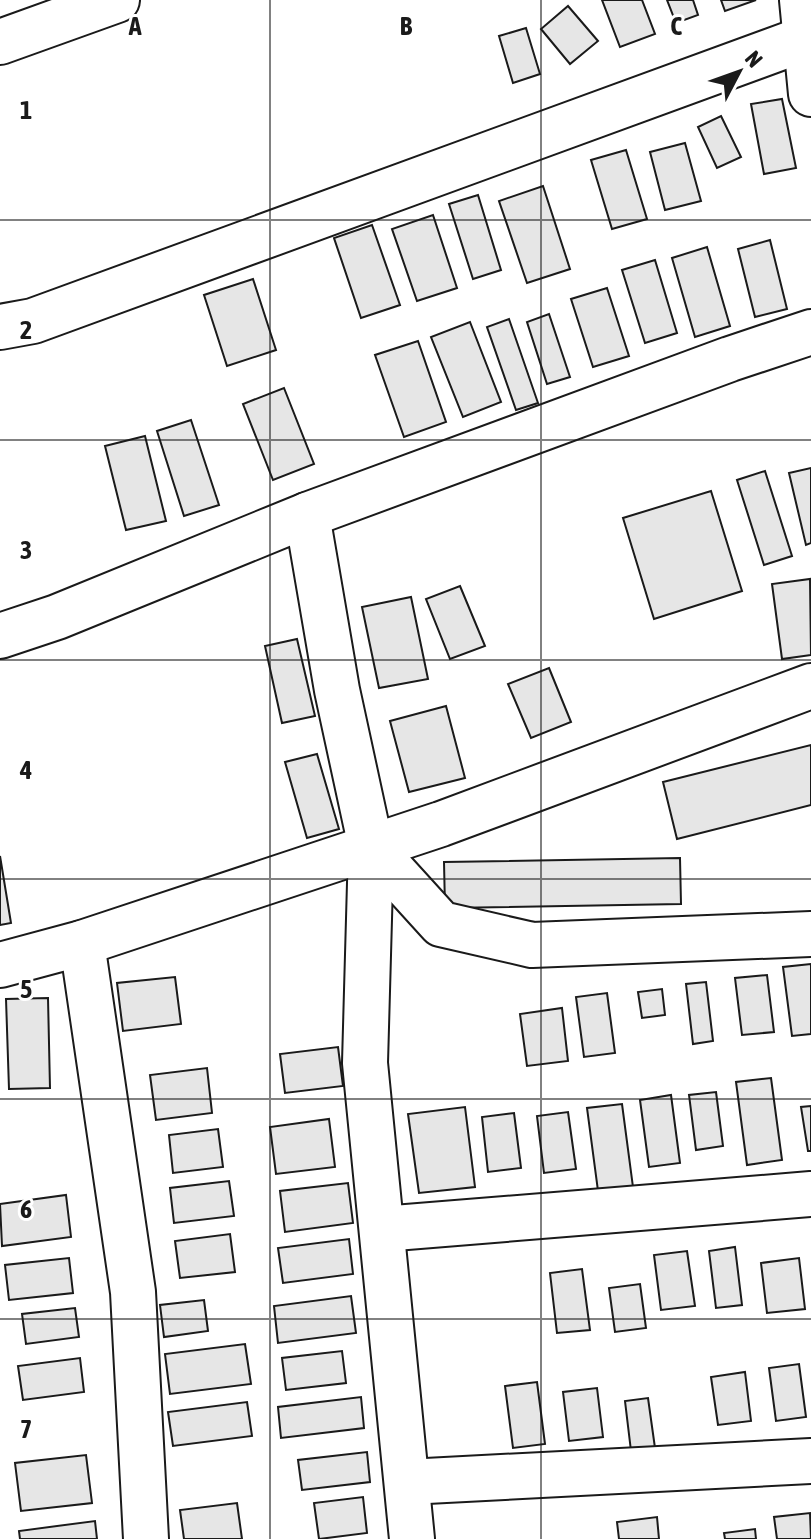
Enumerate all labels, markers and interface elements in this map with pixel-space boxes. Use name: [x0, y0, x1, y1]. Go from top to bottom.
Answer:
text: A: [128, 11, 142, 41]
text: B: [400, 11, 413, 41]
text: C: [670, 11, 682, 41]
north arrow: [699, 32, 779, 112]
text: N: [740, 45, 768, 72]
text: 1: [20, 95, 32, 125]
text: 2: [20, 315, 32, 345]
text: 3: [20, 535, 32, 565]
text: 4: [19, 755, 32, 785]
text: 5: [20, 974, 32, 1004]
text: 6: [20, 1194, 32, 1224]
text: 7: [20, 1414, 32, 1444]

